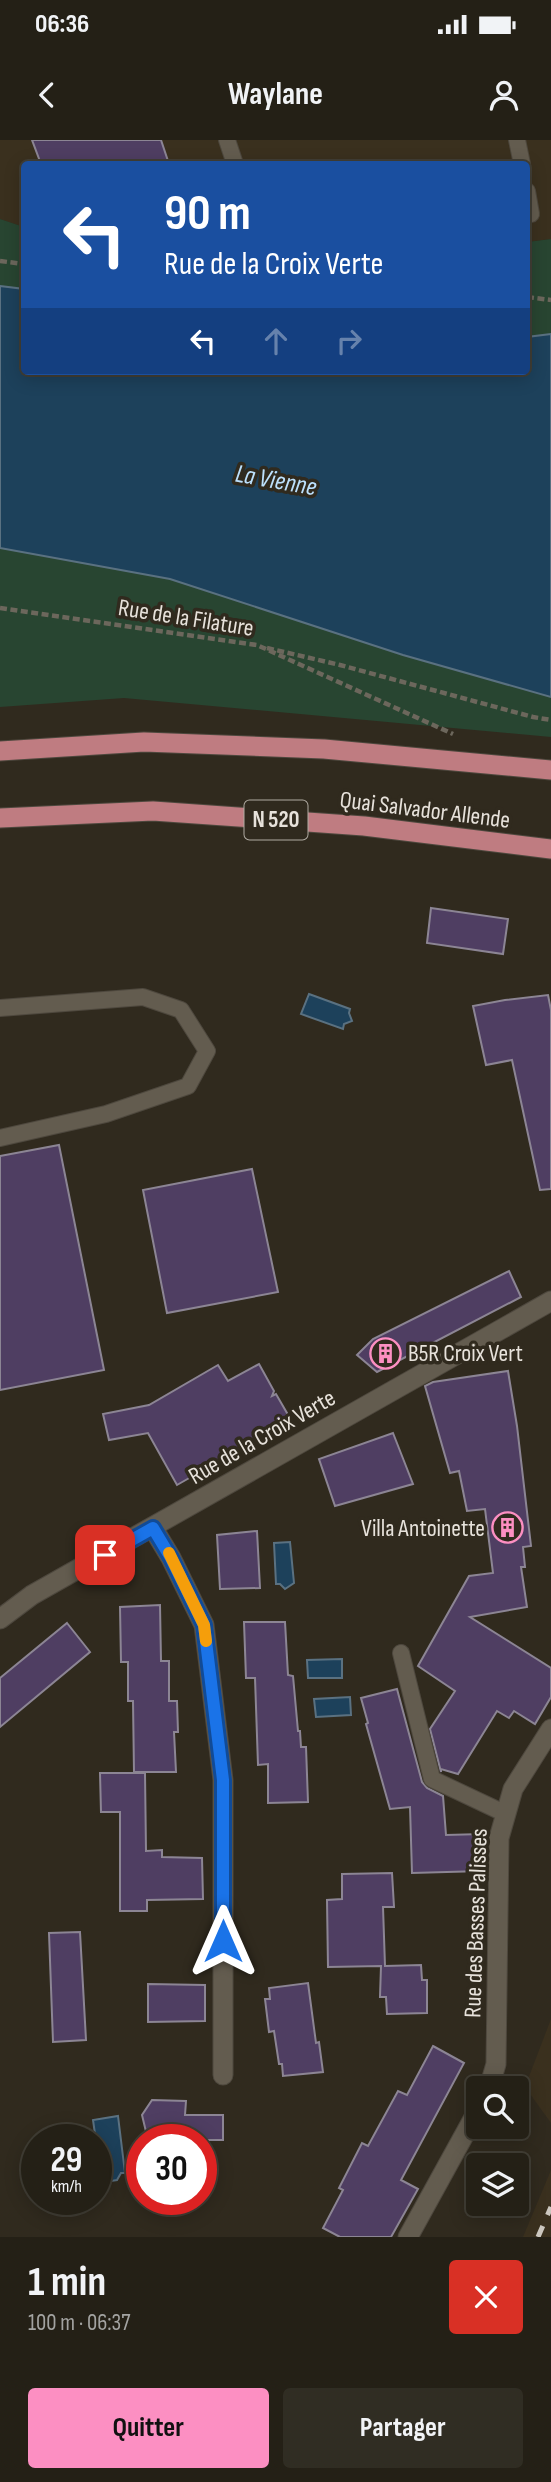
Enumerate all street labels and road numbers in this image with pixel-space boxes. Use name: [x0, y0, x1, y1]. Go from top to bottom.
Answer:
street label: Rue de la Filature: [116, 593, 256, 643]
street label: Quai Salvador Allende: [338, 785, 512, 835]
road number: N 520: [244, 800, 308, 840]
street label: Rue de la Croix Verte: [184, 1383, 340, 1491]
street label: Rue des Basses Palisses: [458, 1828, 494, 2018]

